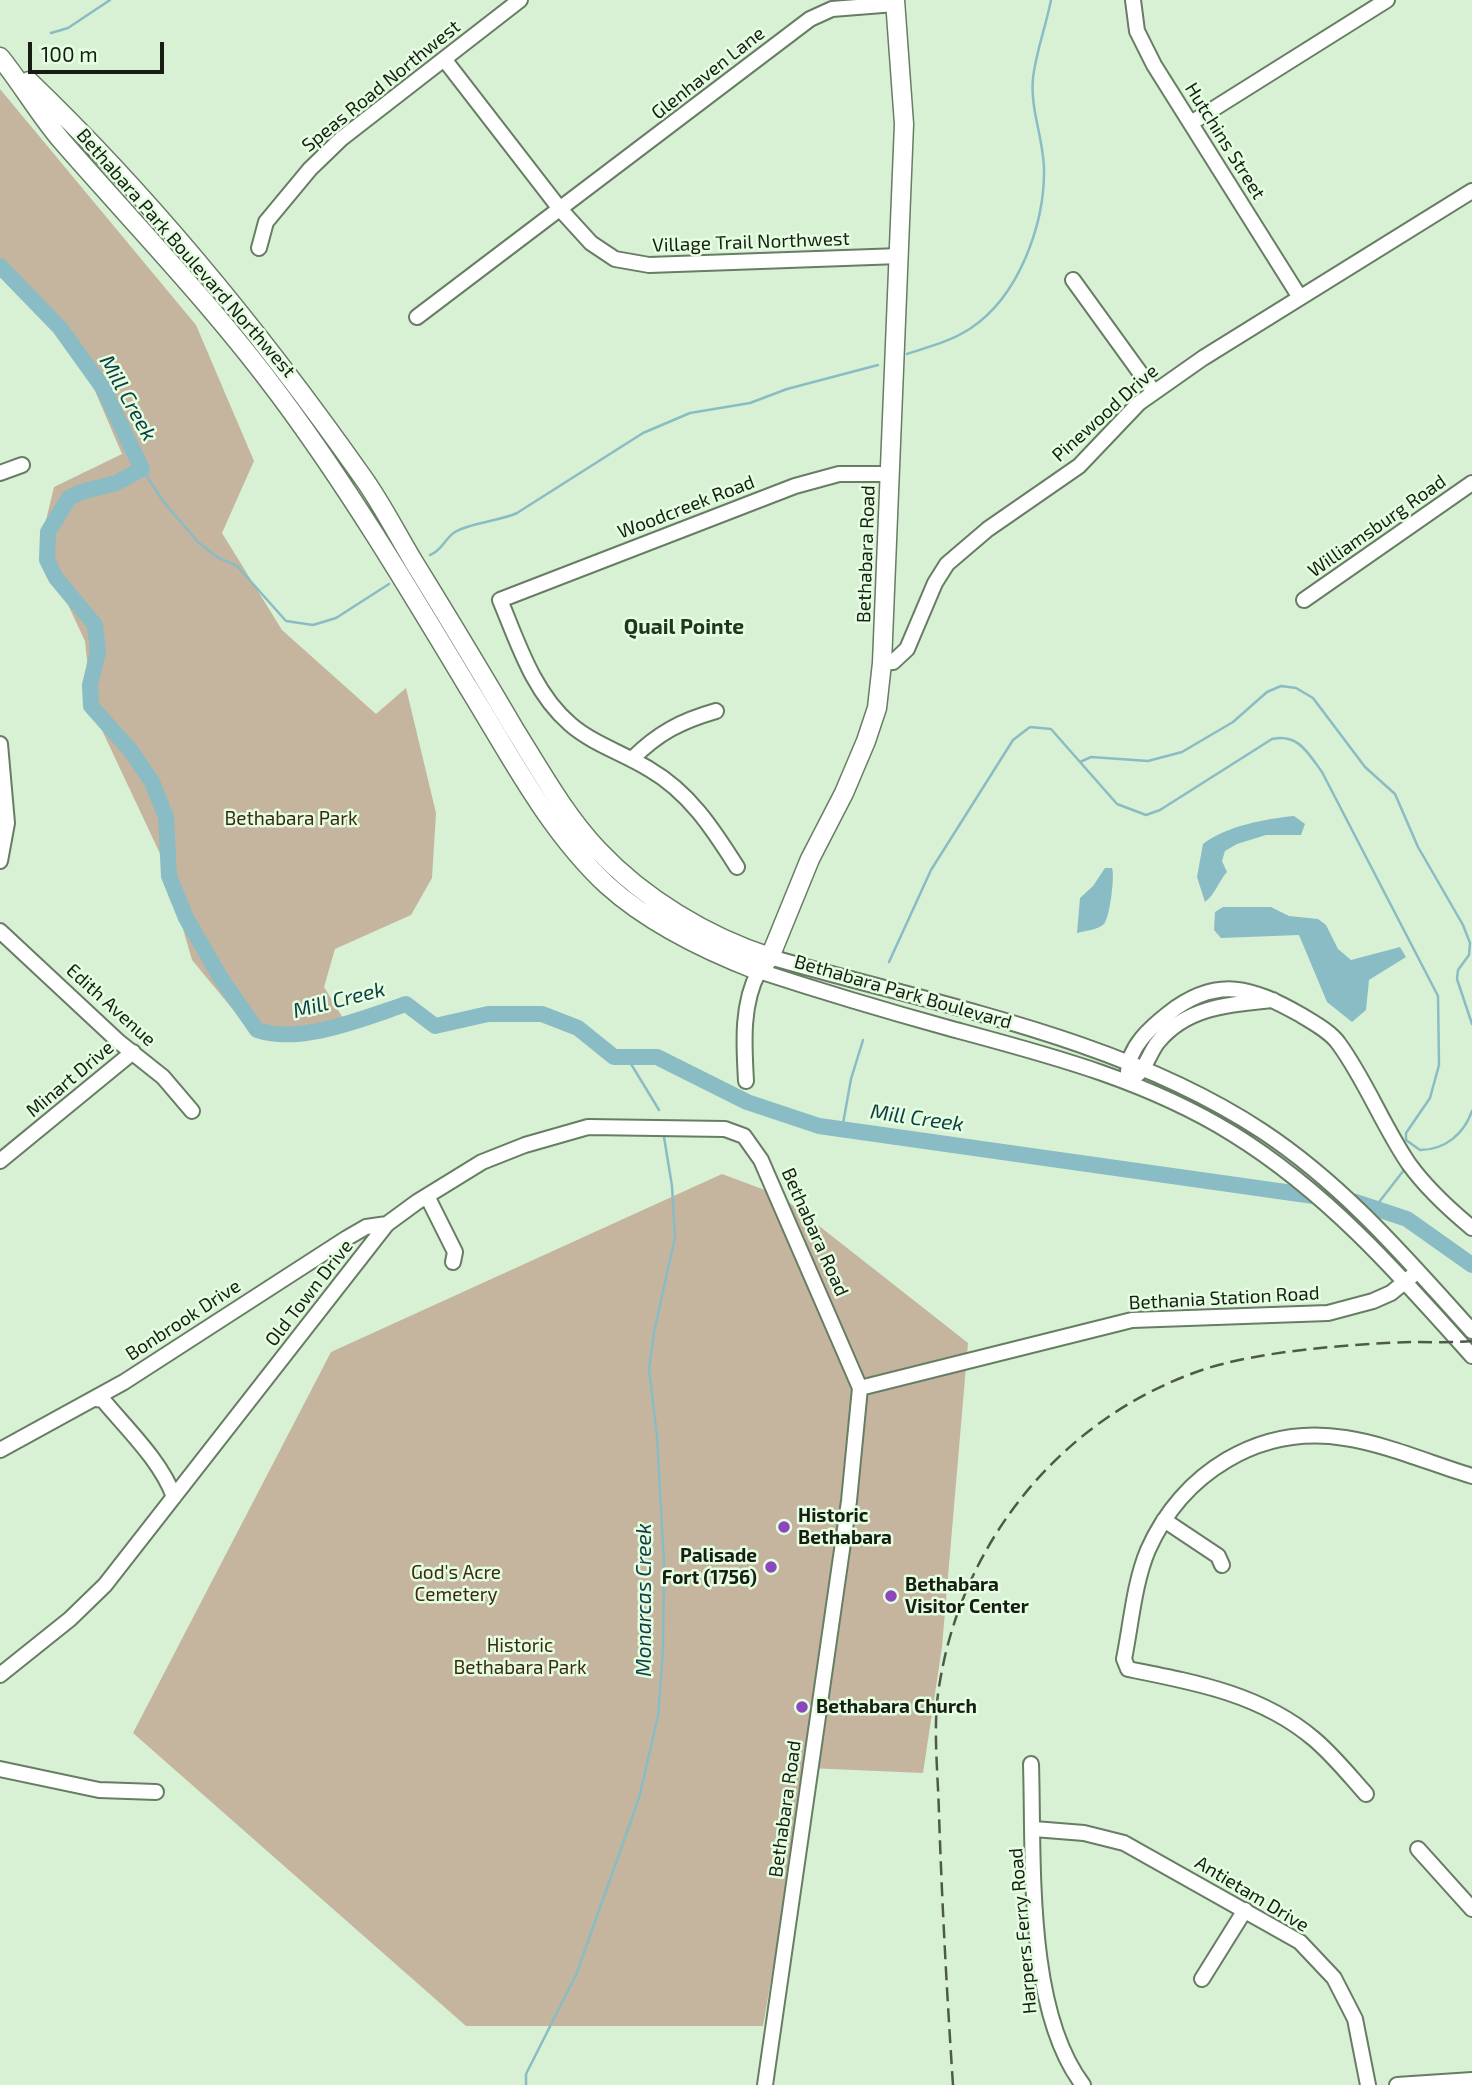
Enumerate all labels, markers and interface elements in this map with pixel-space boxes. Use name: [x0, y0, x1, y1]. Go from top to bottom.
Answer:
street label: Speas Road Northwest: [297, 15, 465, 157]
street label: Glenhaven Lane: [647, 22, 769, 124]
scale bar: [32, 28, 168, 72]
text: 100 m: [41, 41, 98, 66]
street label: Hutchins Street: [1180, 78, 1270, 204]
street label: Bethabara Park Boulevard Northwest: [72, 124, 300, 382]
street label: Village Trail Northwest: [652, 227, 850, 257]
water label: Mill Creek: [94, 351, 162, 445]
street label: Pinewood Drive: [1047, 360, 1163, 466]
street label: Woodcreek Road: [614, 470, 758, 544]
street label: Williamsburg Road: [1304, 470, 1450, 582]
street label: Bethabara Road: [852, 485, 880, 623]
district label: Quail Pointe: [624, 614, 744, 640]
park label: Bethabara Park: [224, 808, 358, 830]
street label: Bethabara Park Boulevard: [792, 950, 1014, 1034]
street label: Edith Avenue: [62, 959, 160, 1051]
water label: Mill Creek: [290, 976, 388, 1024]
street label: Minart Drive: [22, 1036, 118, 1122]
water label: Mill Creek: [869, 1099, 965, 1137]
street label: Bethabara Road: [777, 1164, 853, 1300]
street label: Old Town Drive: [260, 1235, 358, 1351]
street label: Bonbrook Drive: [121, 1274, 245, 1366]
street label: Bethania Station Road: [1128, 1282, 1320, 1314]
place label: Historic Bethabara: [798, 1505, 892, 1549]
marker: Historic Bethabara: [776, 1519, 792, 1535]
water label: Monarcas Creek: [631, 1523, 657, 1677]
place label: Palisade Fort (1756): [662, 1545, 757, 1589]
marker: Palisade Fort (1756): [763, 1559, 779, 1575]
park label: God's Acre Cemetery: [411, 1562, 501, 1606]
place label: Bethabara Visitor Center: [905, 1574, 1029, 1618]
marker: Bethabara Visitor Center: [883, 1588, 899, 1604]
park label: Historic Bethabara Park: [453, 1635, 587, 1679]
place label: Bethabara Church: [816, 1696, 977, 1718]
marker: Bethabara Church: [794, 1699, 810, 1715]
street label: Bethabara Road: [764, 1739, 806, 1879]
street label: Harpers Ferry Road: [1004, 1847, 1042, 2015]
street label: Antietam Drive: [1191, 1851, 1313, 1937]

